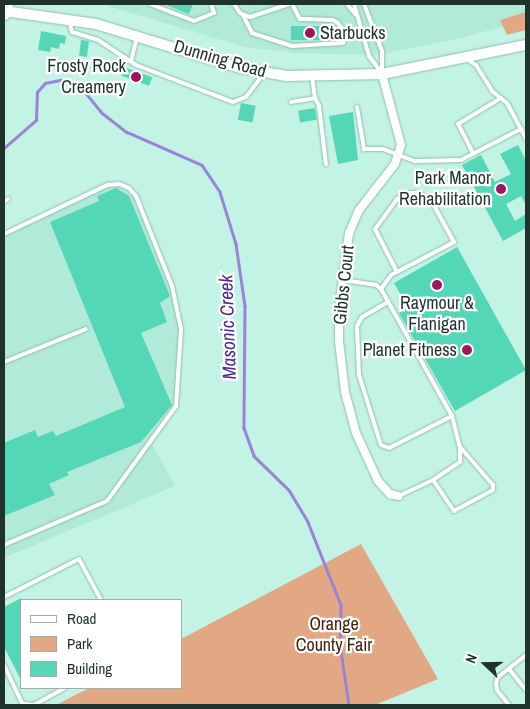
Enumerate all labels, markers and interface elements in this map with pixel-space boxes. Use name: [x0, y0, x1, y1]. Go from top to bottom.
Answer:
place label: Starbucks: [320, 22, 386, 44]
marker: Starbucks: [304, 27, 316, 39]
street label: Dunning Road: [171, 36, 269, 82]
place label: Frosty Rock Creamery: [47, 56, 126, 98]
marker: Frosty Rock Creamery: [130, 71, 142, 83]
place label: Park Manor Rehabilitation: [399, 168, 491, 210]
marker: Park Manor Rehabilitation: [495, 183, 507, 195]
street label: Gibbs Court: [329, 244, 359, 326]
water label: Masonic Creek: [215, 274, 241, 380]
marker: Raymour & Flanigan: [431, 279, 443, 291]
place label: Raymour & Flanigan: [400, 293, 474, 336]
place label: Planet Fitness: [363, 339, 457, 361]
marker: Planet Fitness: [461, 344, 473, 356]
legend: [20, 599, 182, 689]
text: Road: [67, 608, 96, 629]
park label: Orange County Fair: [296, 614, 372, 656]
text: Park: [67, 633, 92, 654]
north arrow: [460, 639, 510, 689]
text: N: [461, 652, 481, 666]
text: Building: [67, 658, 112, 679]

